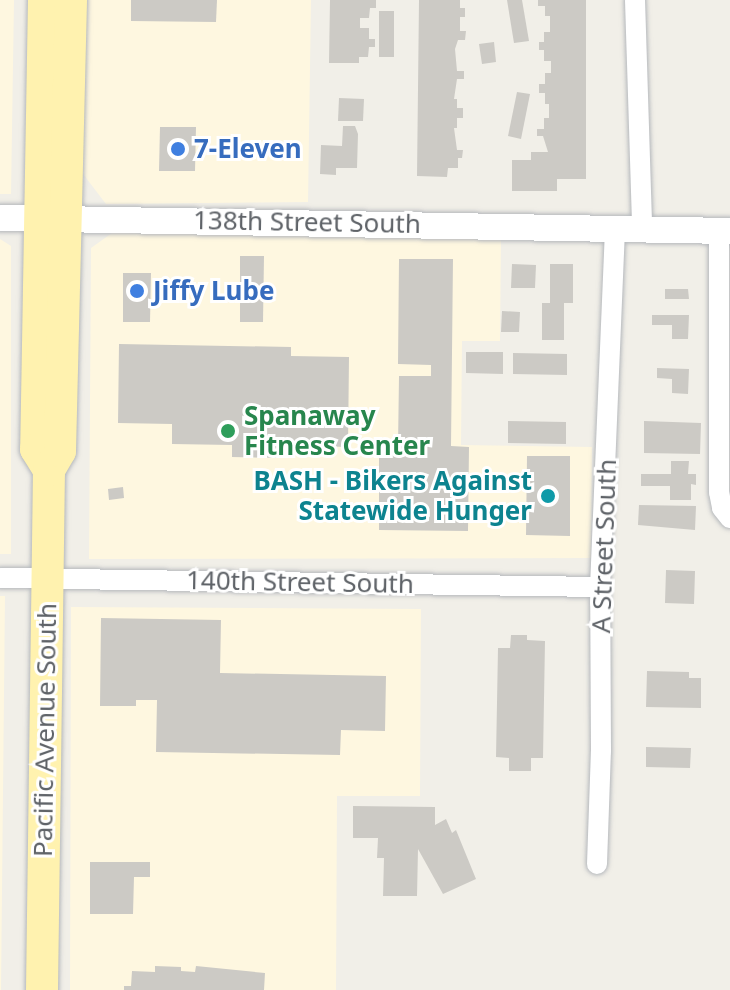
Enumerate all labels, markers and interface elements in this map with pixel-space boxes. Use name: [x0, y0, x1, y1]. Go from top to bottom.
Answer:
place label: 7-Eleven: [194, 133, 302, 165]
marker: 7-Eleven: [169, 140, 187, 158]
street label: 138th Street South: [193, 204, 421, 240]
place label: Jiffy Lube: [153, 275, 274, 307]
marker: Jiffy Lube: [128, 282, 146, 300]
place label: Spanaway Fitness Center: [244, 400, 430, 462]
marker: Spanaway Fitness Center: [219, 422, 237, 440]
street label: A Street South: [585, 458, 623, 634]
place label: BASH - Bikers Against Statewide Hunger: [254, 465, 532, 526]
marker: BASH - Bikers Against Statewide Hunger: [539, 487, 557, 505]
street label: 140th Street South: [186, 564, 414, 600]
street label: Pacific Avenue South: [27, 603, 63, 857]

